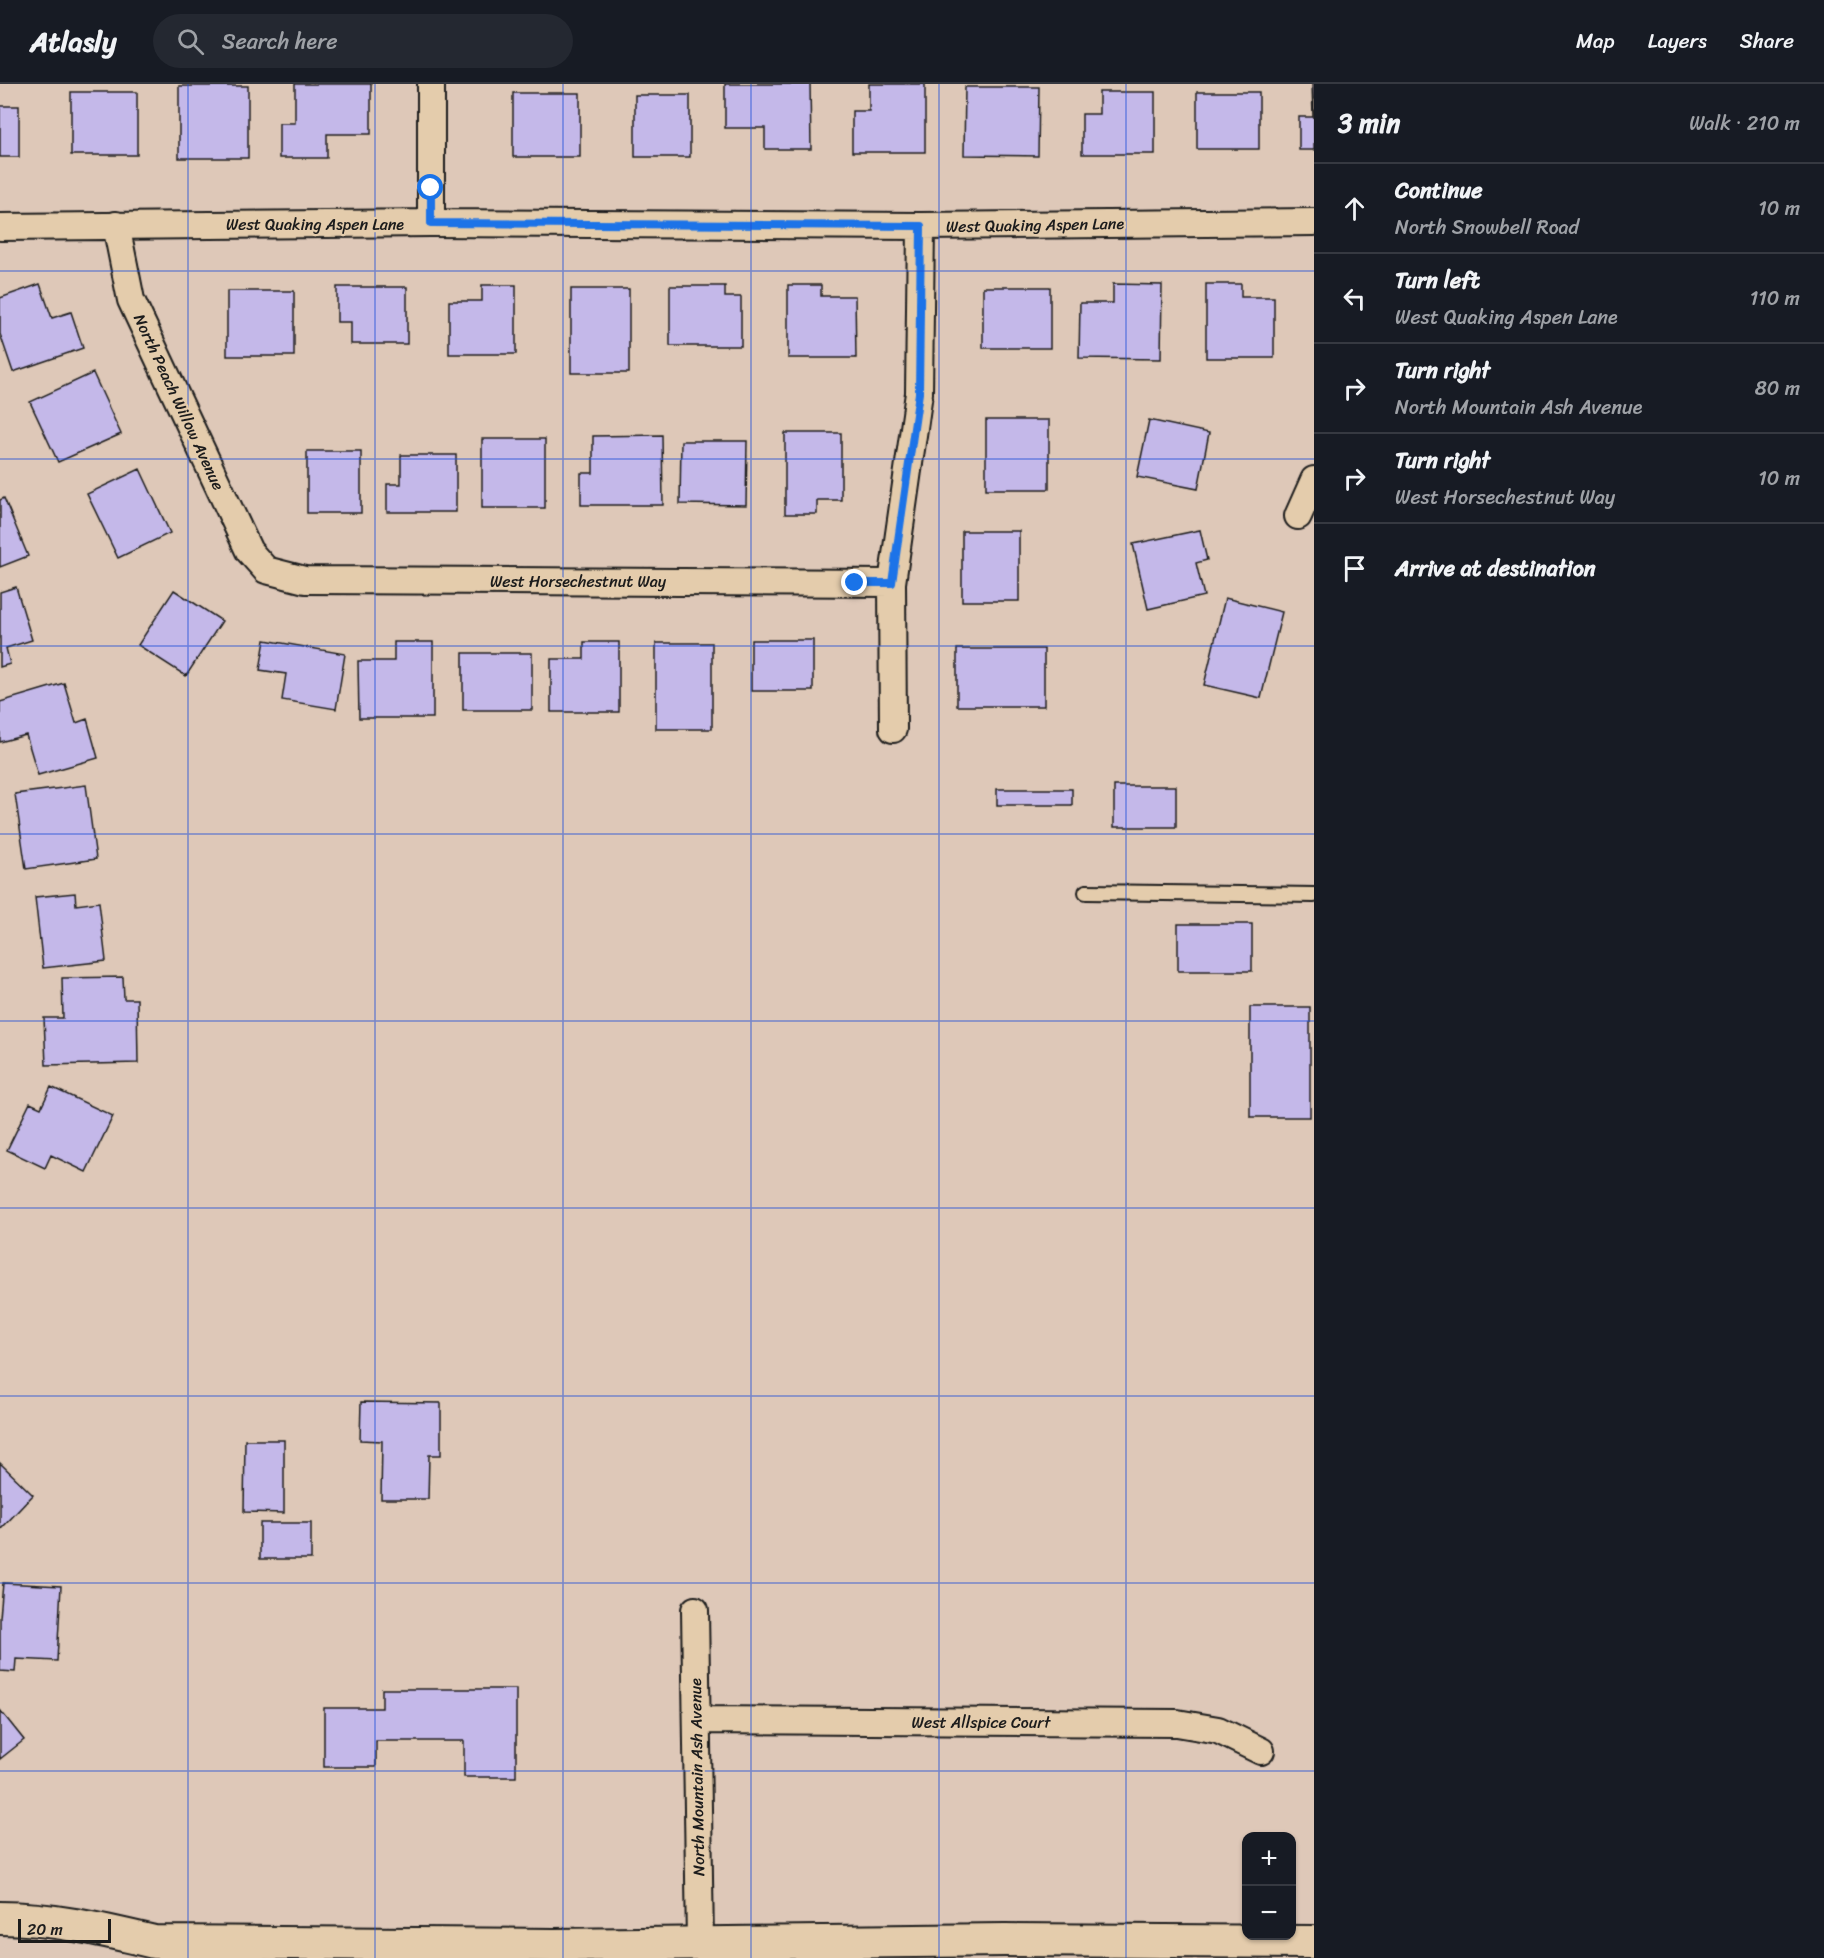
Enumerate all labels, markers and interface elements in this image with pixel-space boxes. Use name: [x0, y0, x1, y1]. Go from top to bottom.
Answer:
search box: [153, 14, 573, 68]
text: Atlasly: [30, 17, 117, 66]
text: Search here: [222, 22, 338, 61]
text: Map: [1576, 22, 1615, 60]
text: Layers: [1648, 22, 1707, 60]
text: Share: [1740, 22, 1794, 60]
icon: search: [174, 25, 207, 58]
text: 3 min: [1338, 100, 1400, 146]
text: Walk · 210 m: [1689, 106, 1800, 141]
text: Continue: [1395, 171, 1483, 210]
route start: [417, 174, 443, 200]
text: 10 m: [1758, 191, 1800, 226]
icon: ahead: [1338, 192, 1371, 225]
street label: West Quaking Aspen Lane: [946, 209, 1125, 241]
street label: West Quaking Aspen Lane: [226, 210, 404, 239]
text: North Snowbell Road: [1395, 210, 1579, 245]
text: Turn left: [1395, 261, 1480, 300]
text: 110 m: [1750, 281, 1800, 316]
icon: left: [1338, 282, 1371, 315]
text: West Quaking Aspen Lane: [1395, 300, 1618, 335]
street label: North Peach Willow Avenue: [125, 309, 233, 495]
text: Turn right: [1395, 351, 1490, 390]
text: 80 m: [1755, 371, 1800, 406]
icon: right: [1338, 372, 1371, 405]
text: North Mountain Ash Avenue: [1395, 390, 1642, 425]
text: Turn right: [1395, 441, 1490, 480]
text: 10 m: [1758, 461, 1800, 496]
icon: right: [1338, 462, 1371, 495]
text: West Horsechestnut Way: [1395, 480, 1615, 515]
text: Arrive at destination: [1395, 549, 1596, 588]
icon: arrive: [1338, 552, 1371, 585]
street label: West Horsechestnut Way: [490, 567, 667, 596]
route end: [841, 569, 867, 595]
street label: North Mountain Ash Avenue: [681, 1677, 713, 1876]
street label: West Allspice Court: [912, 1708, 1051, 1737]
map controls: [1242, 1832, 1296, 1940]
button: +: [1242, 1832, 1296, 1886]
button: −: [1242, 1886, 1296, 1940]
text: 20 m: [27, 1915, 63, 1944]
scale bar: [18, 1916, 111, 1944]

